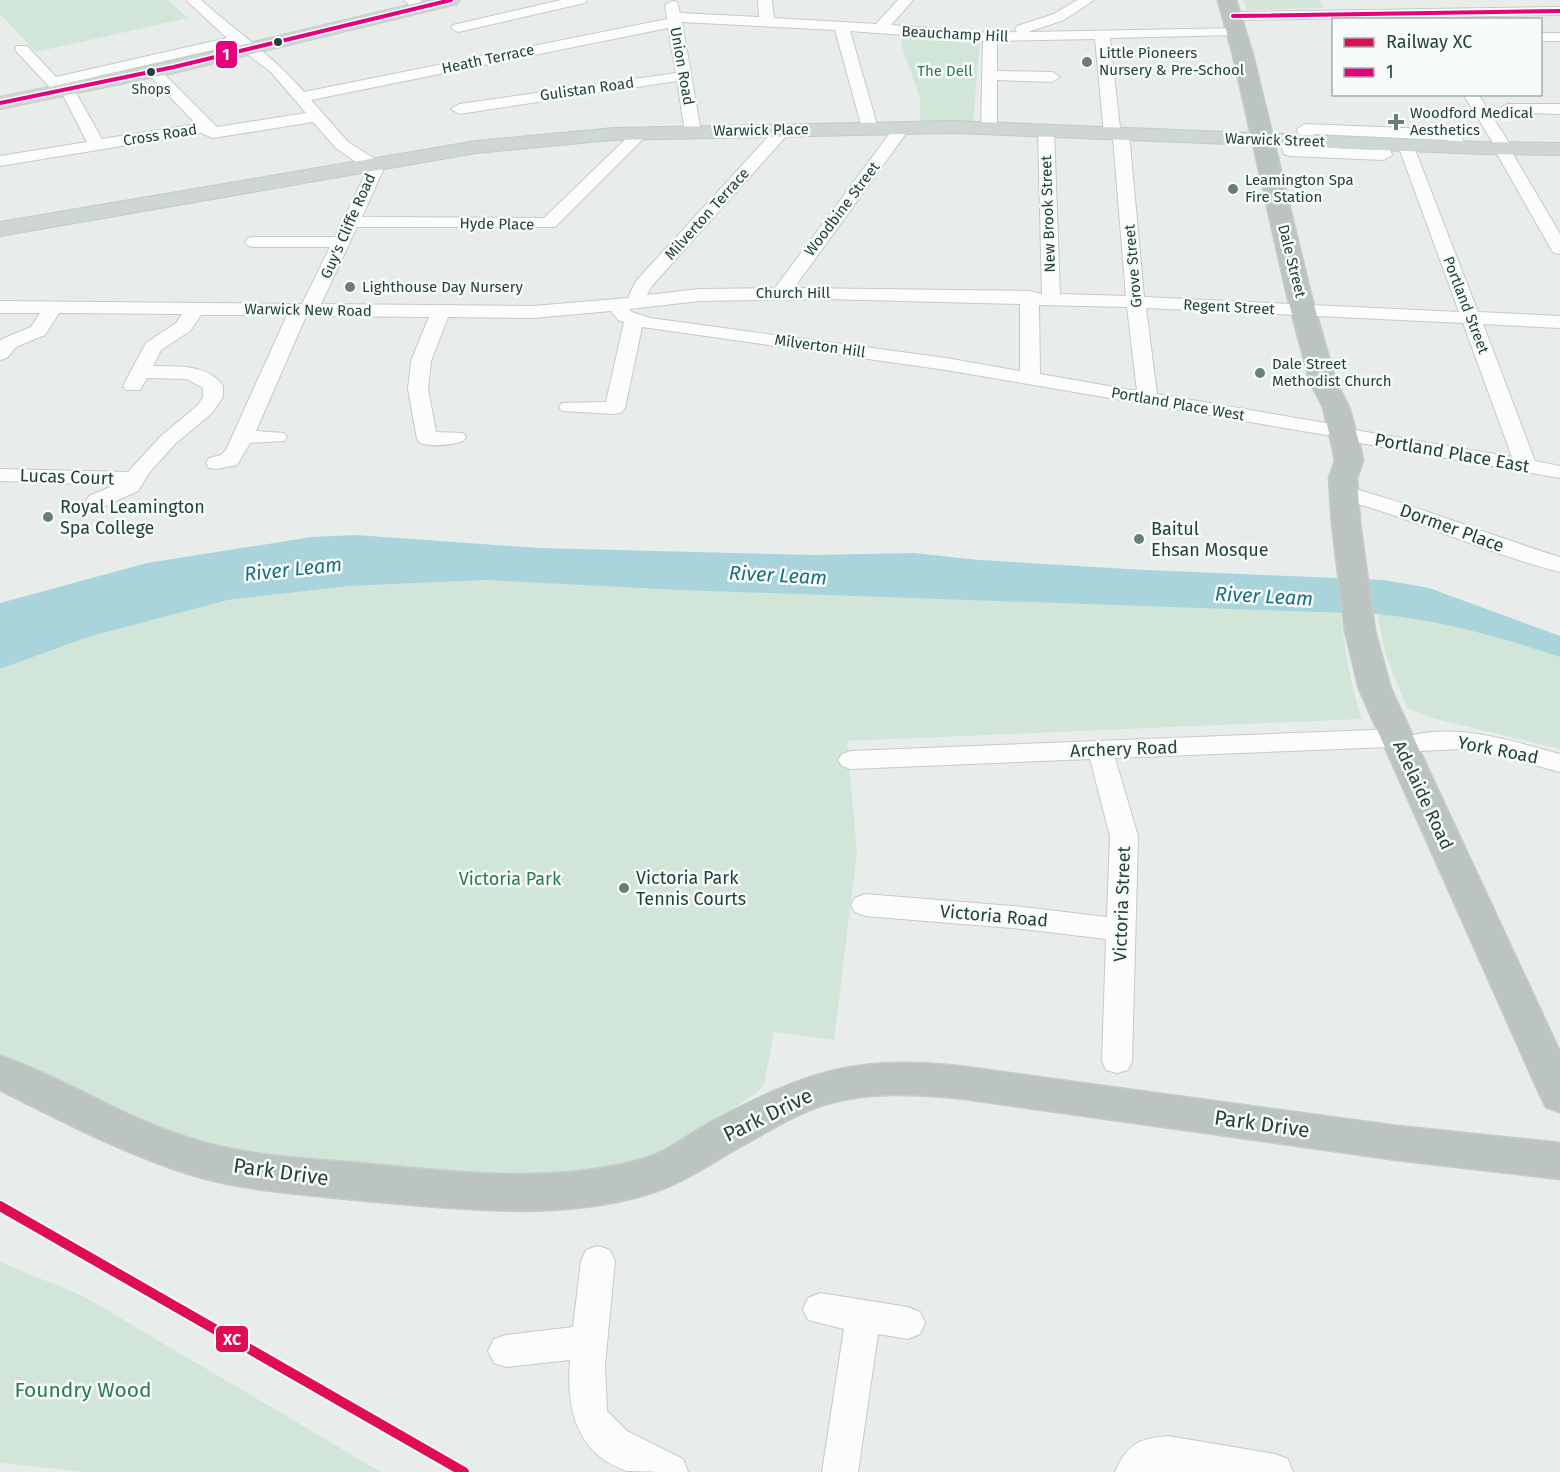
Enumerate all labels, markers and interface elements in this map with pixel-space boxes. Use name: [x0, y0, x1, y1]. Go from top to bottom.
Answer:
legend: [1332, 18, 1542, 96]
street label: Beauchamp Hill: [901, 22, 1010, 46]
street label: Union Road: [666, 25, 698, 107]
text: Railway XC: [1386, 31, 1472, 53]
unlabelled marker: [272, 36, 284, 48]
line badge: 1: [215, 40, 238, 69]
street label: Heath Terrace: [440, 40, 536, 78]
place label: Little Pioneers Nursery & Pre-School: [1099, 44, 1245, 79]
text: 1: [222, 45, 230, 64]
marker: Little Pioneers Nursery & Pre-School: [1080, 55, 1094, 69]
text: 1: [1386, 61, 1394, 83]
park label: The Dell: [917, 62, 973, 80]
marker: Shops: [145, 66, 157, 78]
street label: Gulistan Road: [539, 74, 635, 104]
place label: Shops: [132, 81, 171, 98]
place label: Woodford Medical Aesthetics: [1410, 104, 1534, 139]
marker: Woodford Medical Aesthetics: [1387, 113, 1405, 131]
street label: Cross Road: [122, 120, 198, 150]
street label: Warwick Place: [713, 120, 809, 140]
street label: Warwick Street: [1225, 129, 1326, 151]
street label: New Brook Street: [1037, 154, 1059, 273]
street label: Woodbine Street: [801, 158, 884, 260]
street label: Milverton Terrace: [661, 164, 753, 264]
street label: Guy's Cliffe Road: [317, 171, 379, 281]
place label: Leamington Spa Fire Station: [1245, 171, 1354, 206]
marker: Leamington Spa Fire Station: [1226, 182, 1240, 196]
street label: Hyde Place: [459, 214, 535, 234]
street label: Grove Street: [1120, 223, 1146, 308]
street label: Dale Street: [1274, 223, 1310, 300]
street label: Portland Street: [1439, 254, 1493, 357]
place label: Lighthouse Day Nursery: [362, 278, 523, 296]
marker: Lighthouse Day Nursery: [343, 280, 357, 294]
street label: Church Hill: [756, 284, 831, 302]
street label: Regent Street: [1183, 296, 1276, 318]
street label: Warwick New Road: [244, 300, 372, 320]
street label: Milverton Hill: [774, 331, 867, 361]
place label: Dale Street Methodist Church: [1272, 355, 1391, 390]
marker: Dale Street Methodist Church: [1253, 366, 1267, 380]
street label: Portland Place West: [1110, 383, 1247, 425]
street label: Portland Place East: [1373, 429, 1532, 478]
street label: Lucas Court: [19, 464, 115, 490]
place label: Royal Leamington Spa College: [60, 496, 205, 539]
street label: Dormer Place: [1397, 499, 1507, 557]
marker: Royal Leamington Spa College: [41, 510, 55, 524]
place label: Baitul Ehsan Mosque: [1151, 518, 1269, 561]
marker: Baitul Ehsan Mosque: [1132, 532, 1146, 546]
water label: River Leam: [243, 552, 343, 586]
water label: River Leam: [728, 560, 828, 590]
water label: River Leam: [1214, 581, 1314, 611]
street label: York Road: [1456, 731, 1540, 769]
street label: Archery Road: [1070, 736, 1178, 762]
street label: Adelaide Road: [1388, 737, 1458, 853]
street label: Victoria Street: [1109, 845, 1135, 962]
place label: Victoria Park Tennis Courts: [636, 867, 746, 910]
park label: Victoria Park: [459, 868, 562, 890]
marker: Victoria Park Tennis Courts: [617, 881, 631, 895]
street label: Victoria Road: [939, 900, 1049, 932]
street label: Park Drive: [719, 1082, 817, 1148]
street label: Park Drive: [1213, 1104, 1311, 1144]
street label: Park Drive: [232, 1152, 330, 1192]
line badge: XC: [215, 1325, 249, 1353]
text: XC: [222, 1330, 242, 1349]
park label: Foundry Wood: [14, 1377, 152, 1403]

